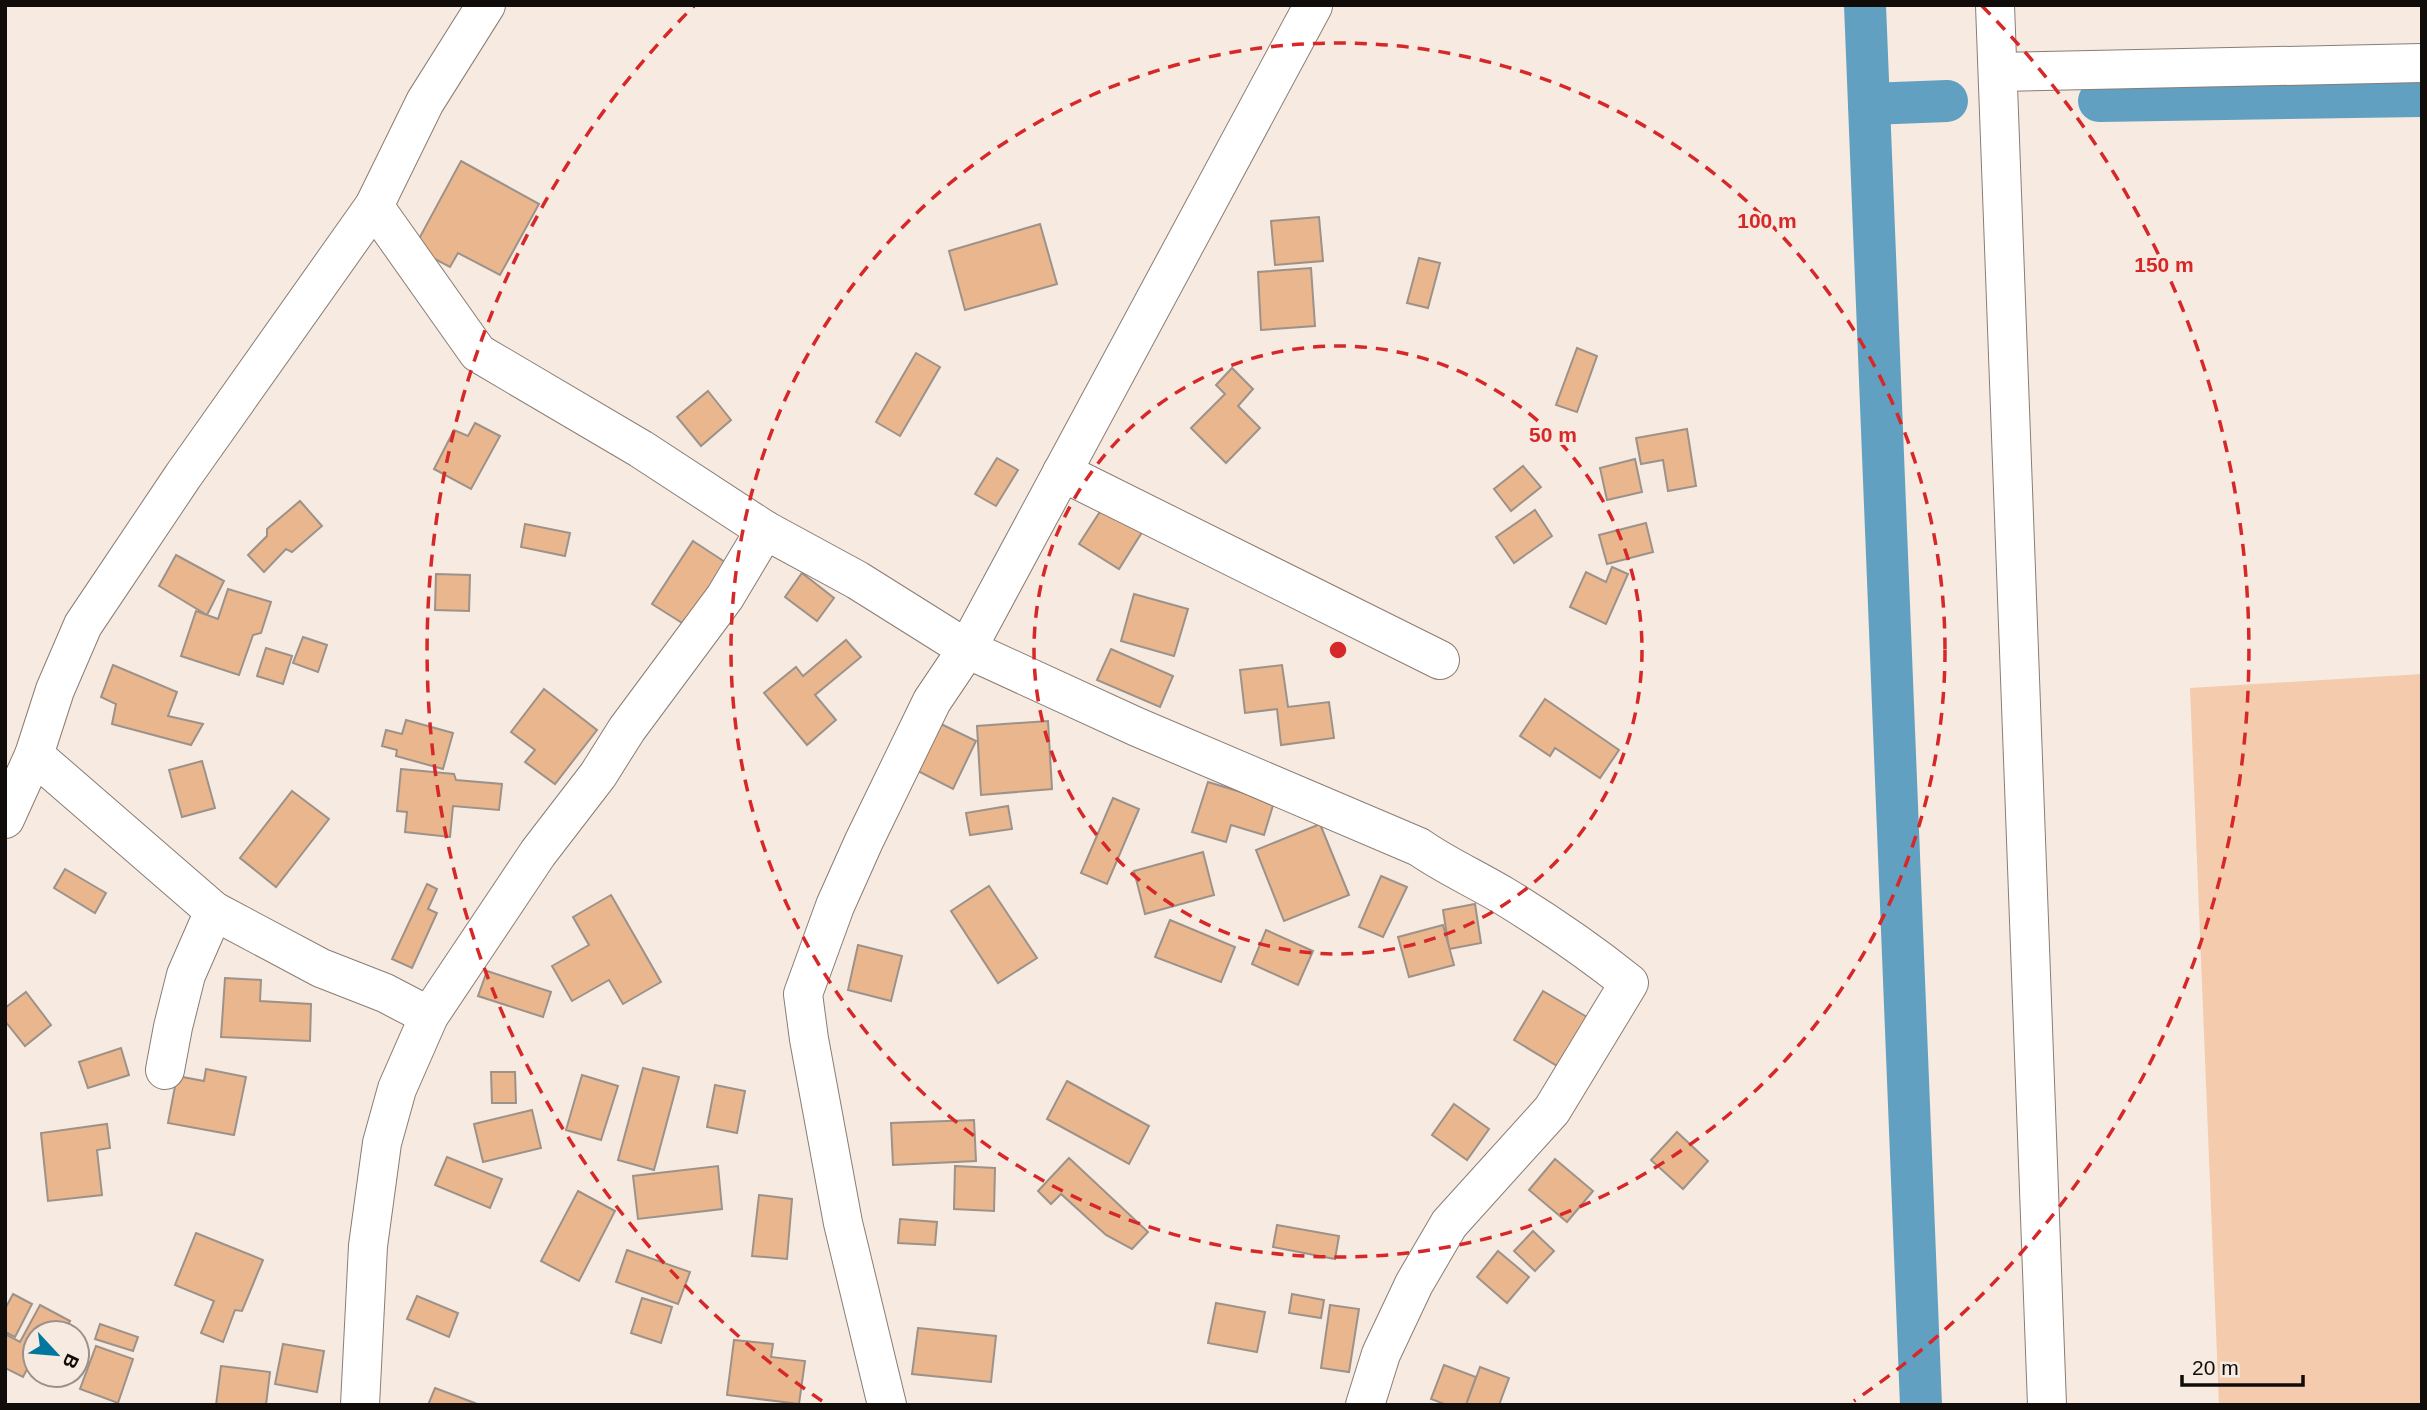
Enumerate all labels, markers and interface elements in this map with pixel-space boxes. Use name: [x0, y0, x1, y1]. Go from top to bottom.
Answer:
text: 100 m: [1737, 209, 1797, 232]
text: 150 m: [2134, 253, 2194, 276]
text: 50 m: [1529, 423, 1577, 446]
centre of rings: [1326, 638, 1350, 662]
north arrow: [21, 1319, 91, 1389]
scale bar: [2182, 1344, 2303, 1388]
text: B: [58, 1350, 83, 1372]
text: 20 m: [2192, 1356, 2239, 1379]

